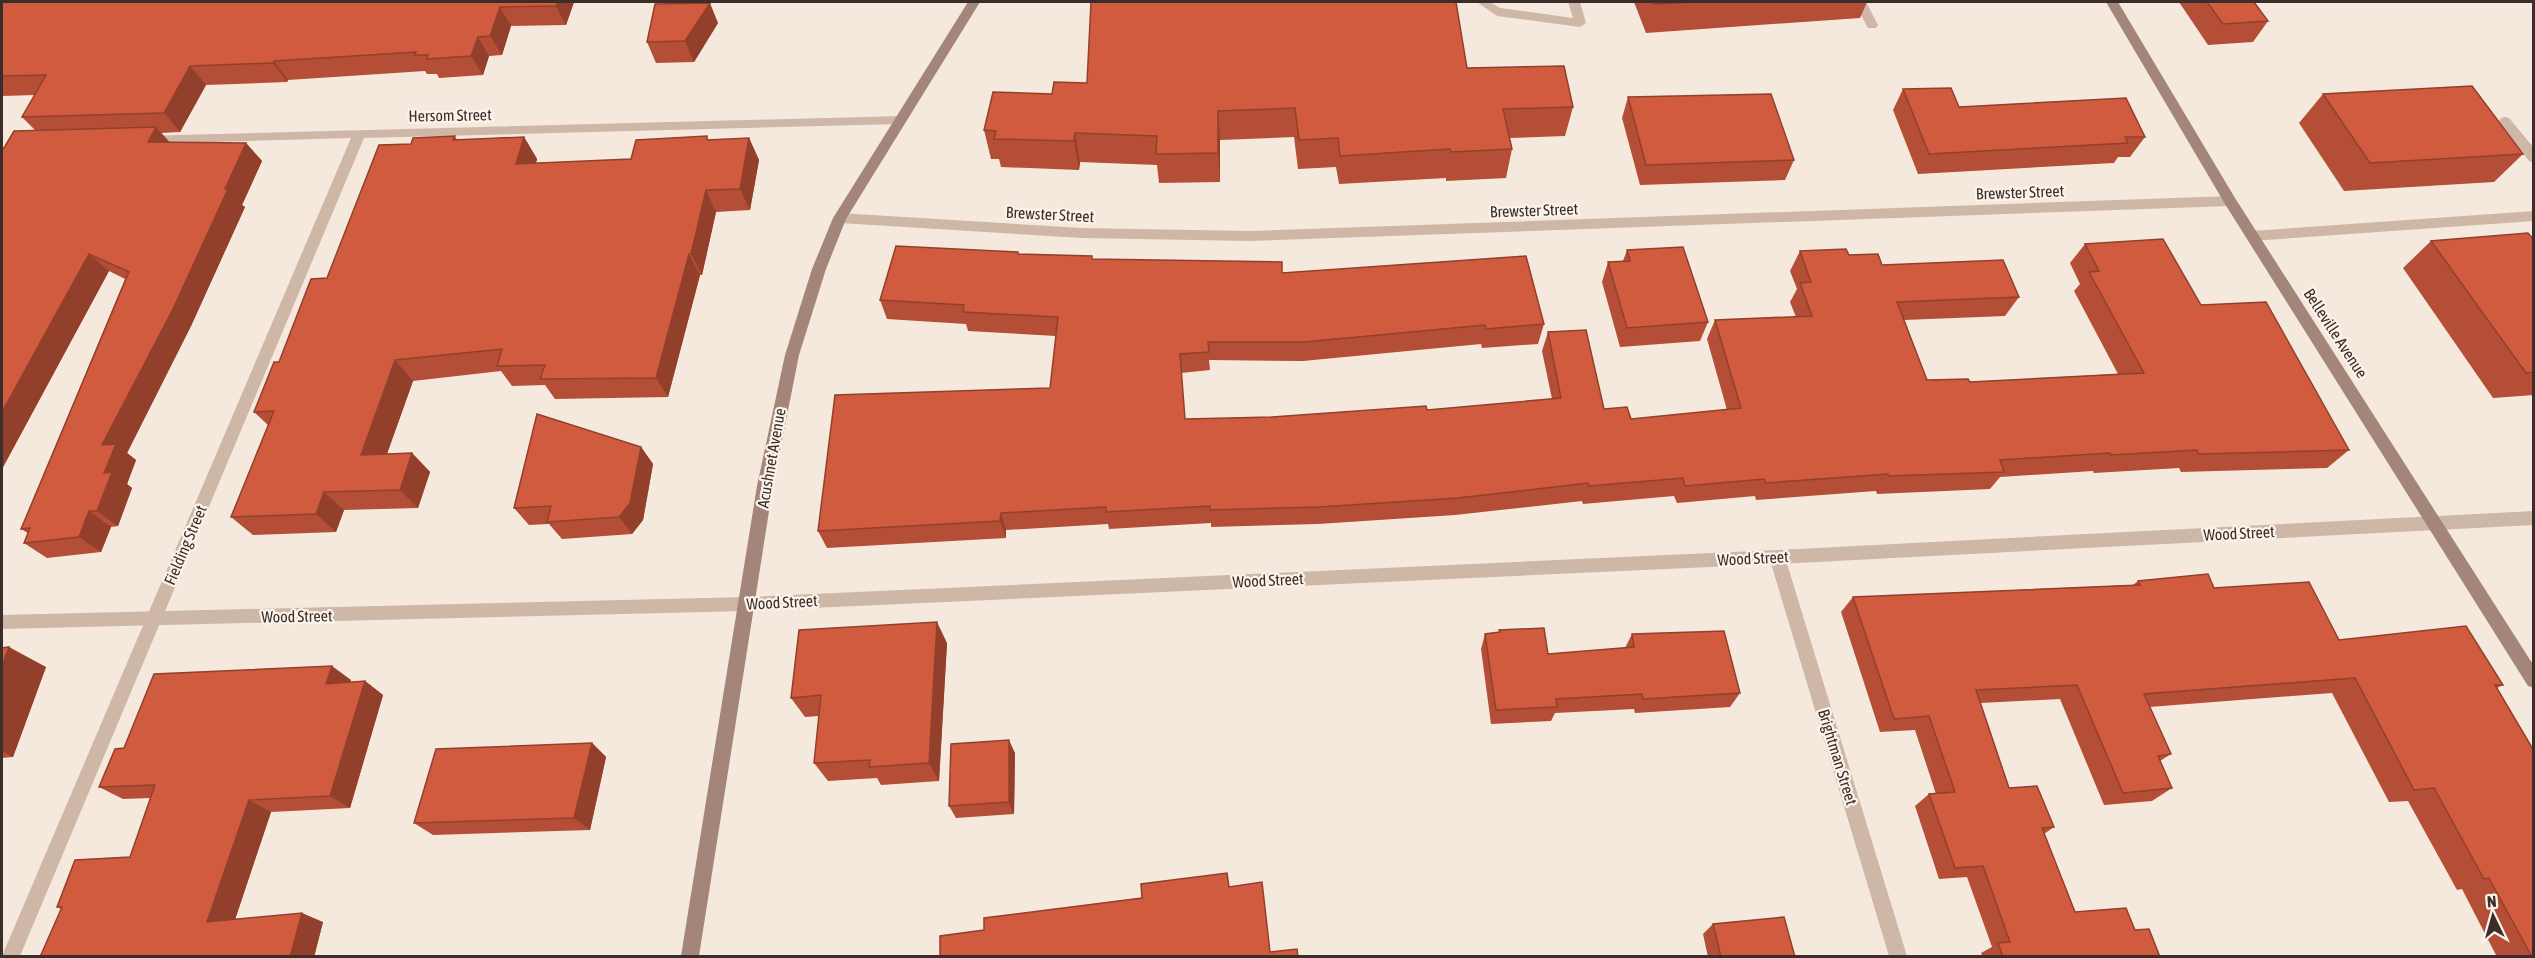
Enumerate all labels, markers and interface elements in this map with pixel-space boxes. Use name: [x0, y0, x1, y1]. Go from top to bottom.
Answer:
street label: Hersom Street: [408, 105, 492, 125]
street label: Brewster Street: [1976, 181, 2065, 203]
street label: Brewster Street: [1490, 199, 1579, 221]
street label: Brewster Street: [1005, 203, 1095, 225]
street label: Belleville Avenue: [2301, 285, 2371, 381]
street label: Acushnet Avenue: [753, 407, 789, 509]
street label: Fielding Street: [160, 502, 211, 588]
street label: Wood Street: [2203, 522, 2275, 544]
street label: Wood Street: [1717, 547, 1789, 569]
street label: Wood Street: [1232, 569, 1304, 591]
street label: Wood Street: [746, 591, 818, 613]
street label: Wood Street: [261, 606, 333, 626]
street label: Brightman Street: [1814, 707, 1861, 808]
north arrow: [2463, 886, 2523, 946]
text: N: [2486, 892, 2497, 910]

